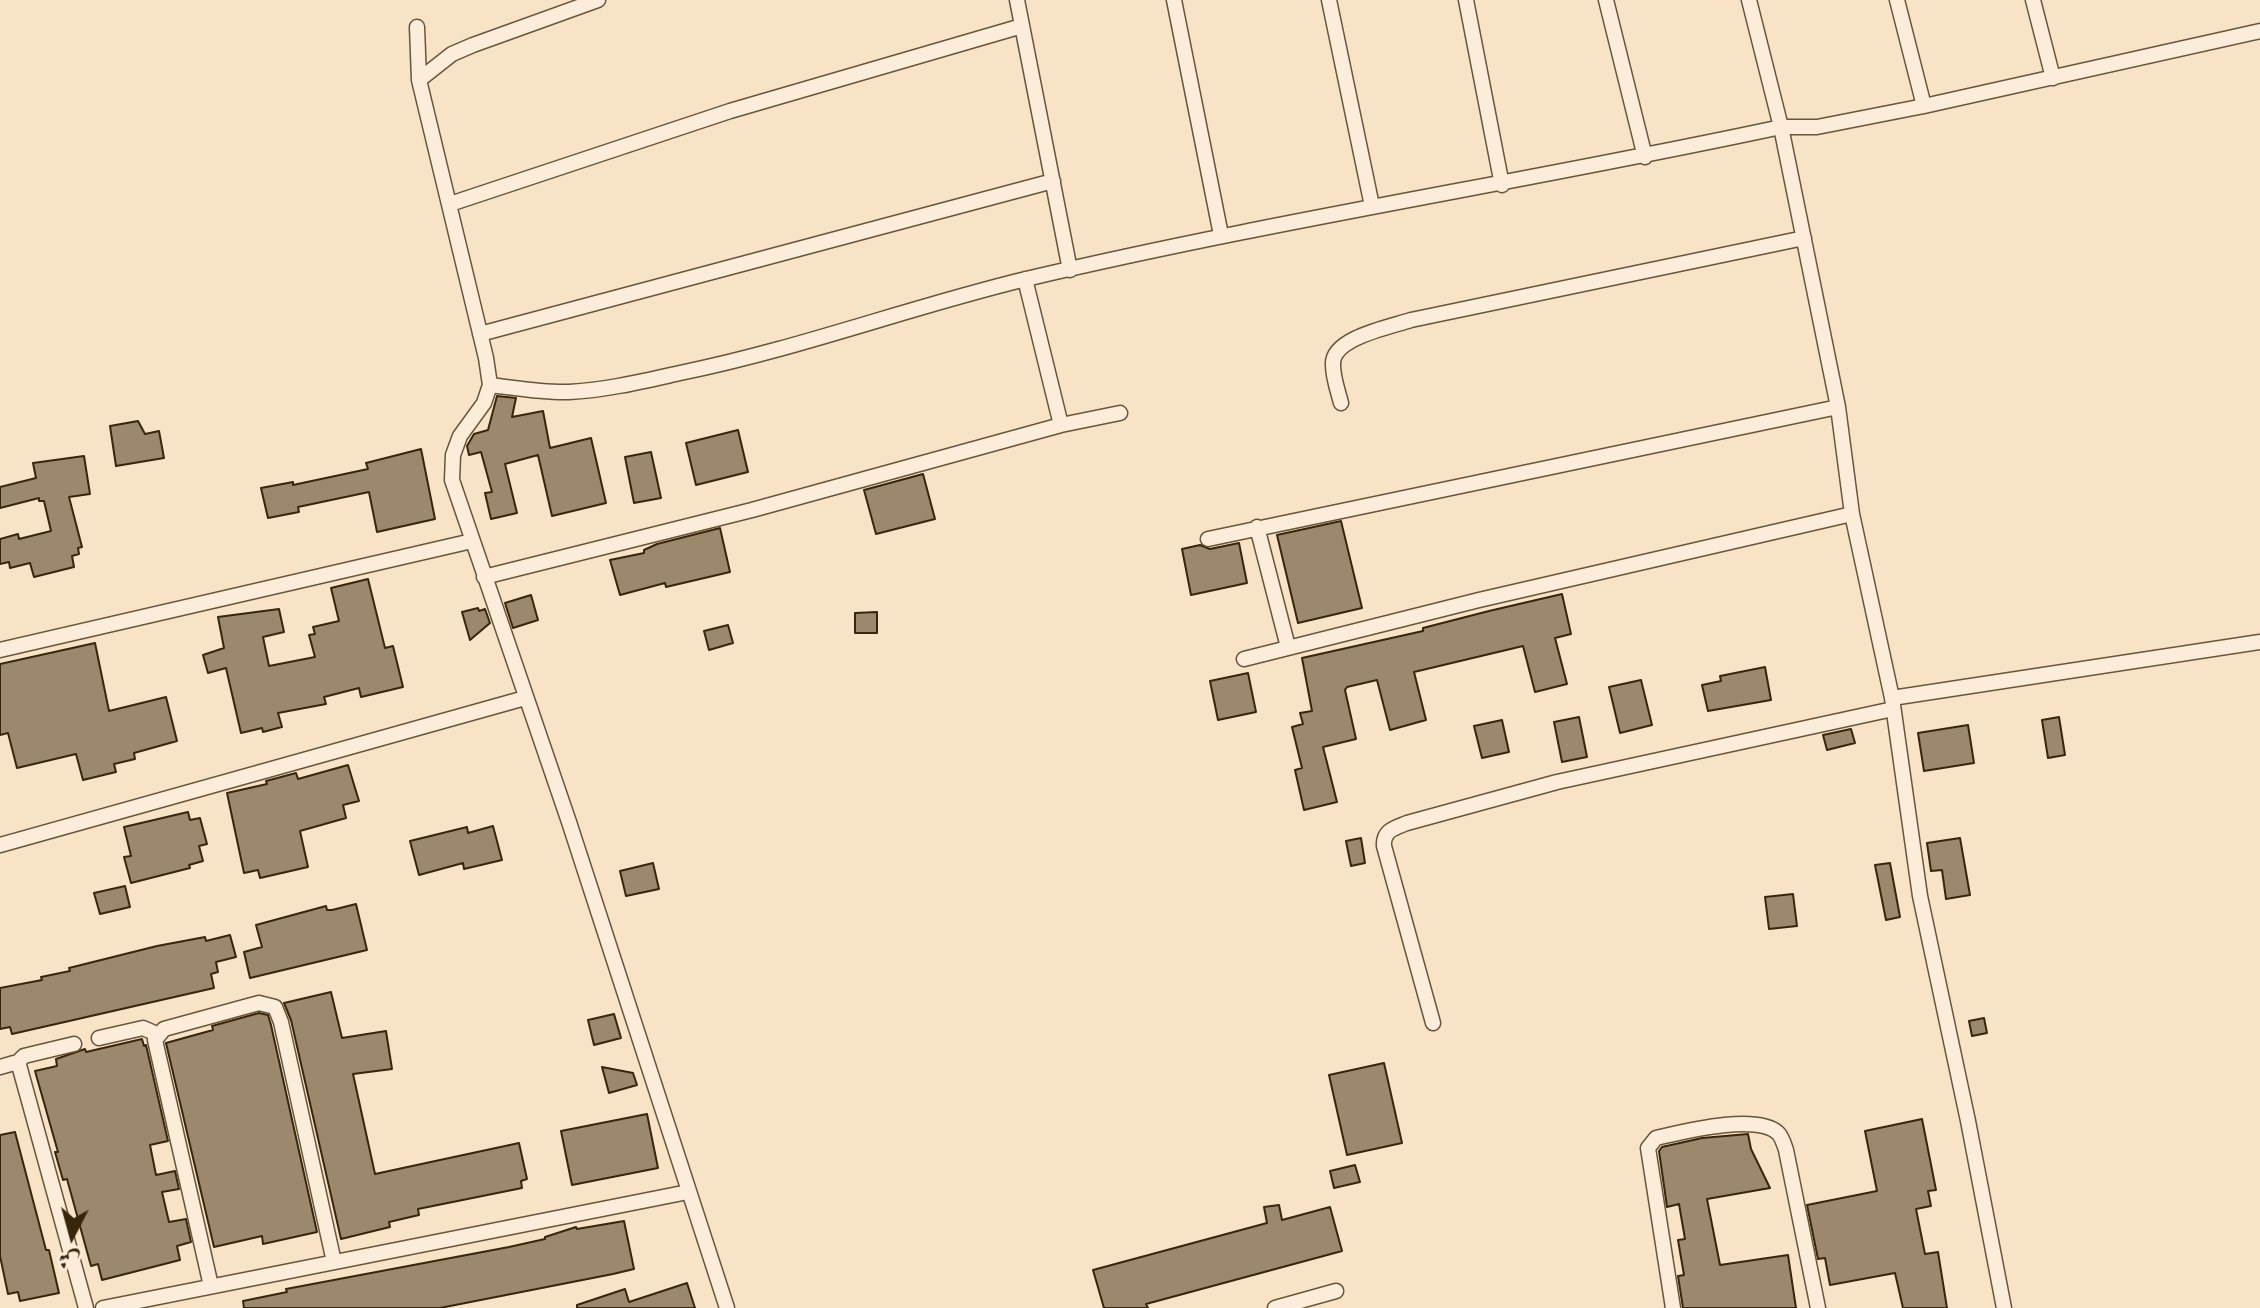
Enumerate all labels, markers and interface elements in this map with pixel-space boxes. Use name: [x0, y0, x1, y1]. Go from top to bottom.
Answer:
north arrow: [32, 1196, 112, 1276]
text: ش: [57, 1245, 82, 1276]

